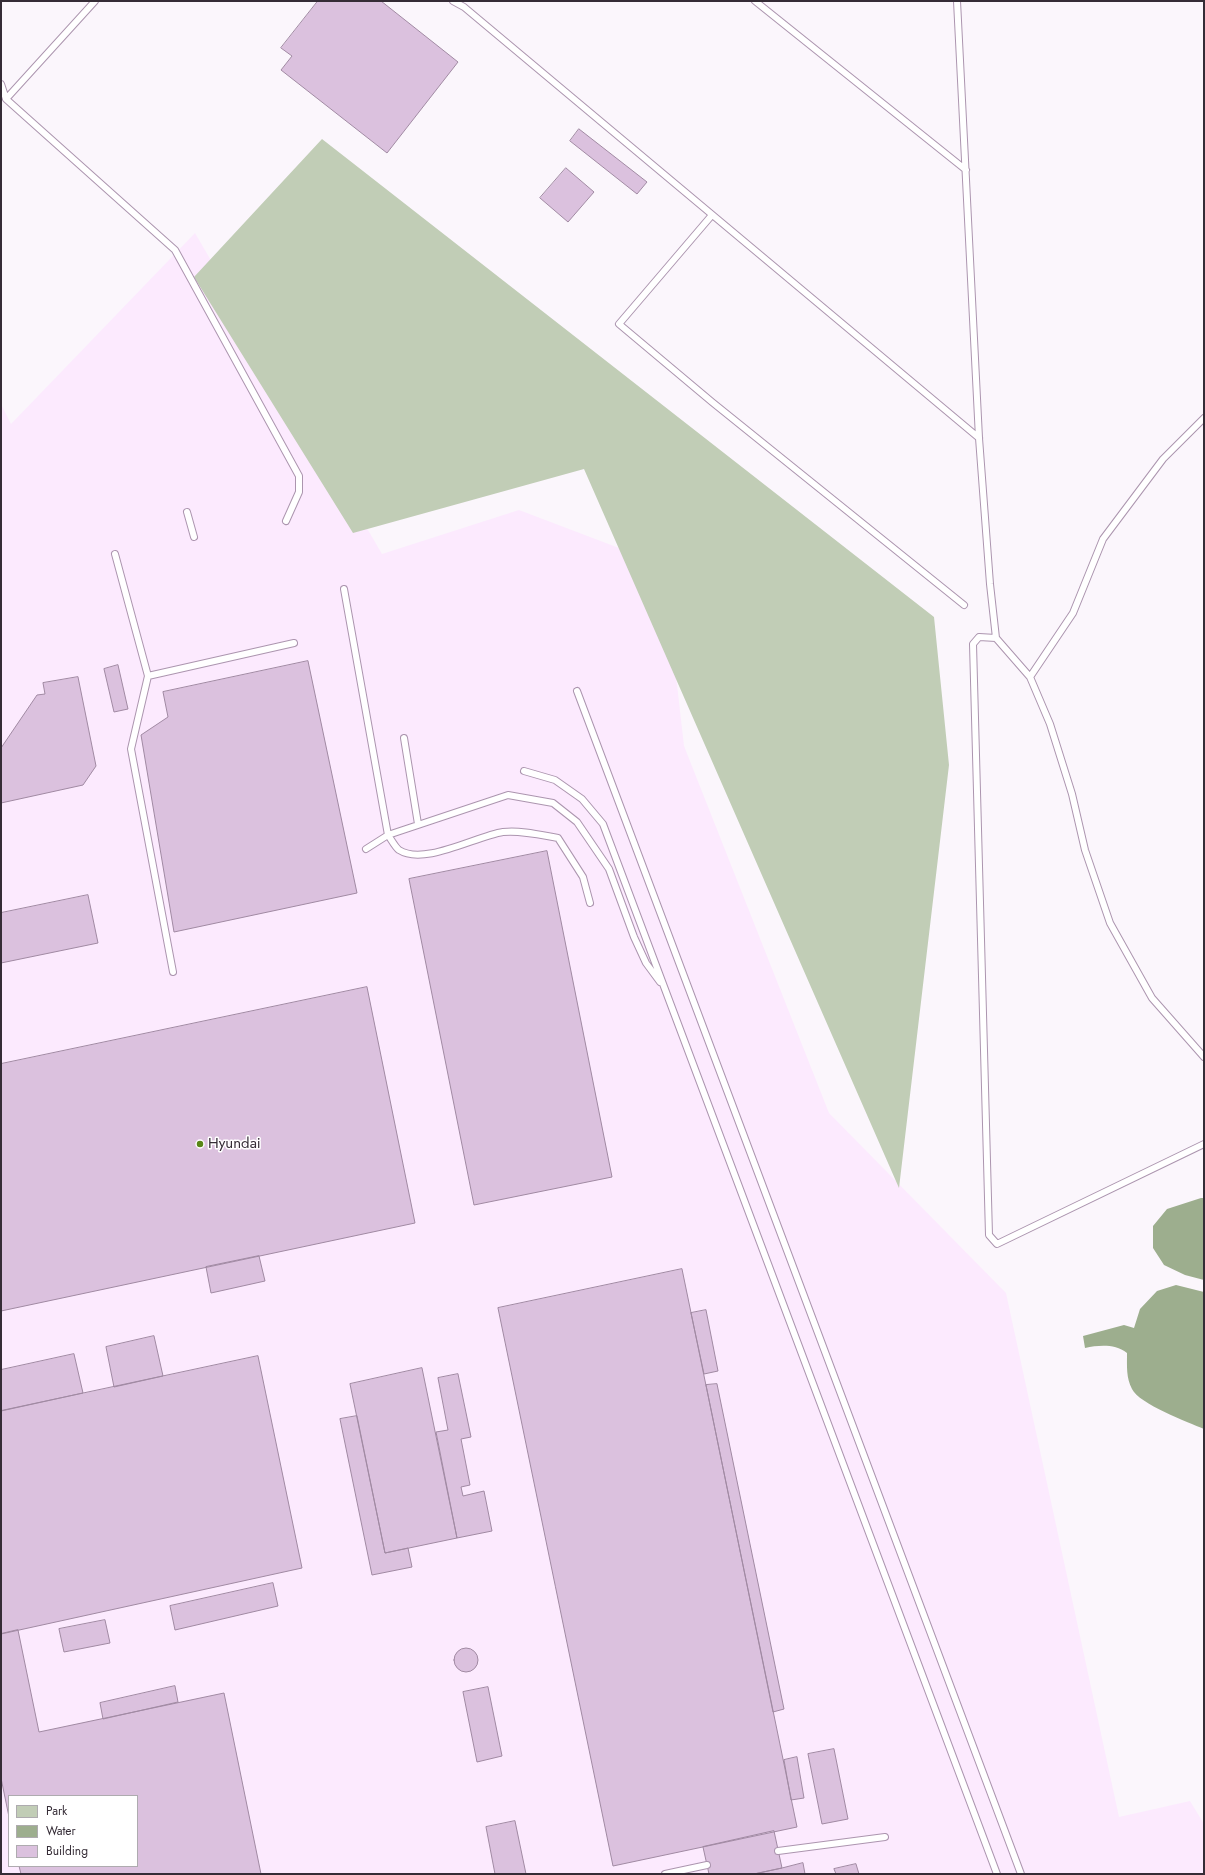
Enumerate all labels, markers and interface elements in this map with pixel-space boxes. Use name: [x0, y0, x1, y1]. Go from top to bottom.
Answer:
place label: Hyundai: [208, 1135, 261, 1153]
marker: Hyundai: [195, 1139, 205, 1149]
legend: [8, 1795, 138, 1867]
text: Park: [46, 1802, 67, 1820]
text: Water: [46, 1822, 76, 1840]
text: Building: [46, 1842, 88, 1860]

